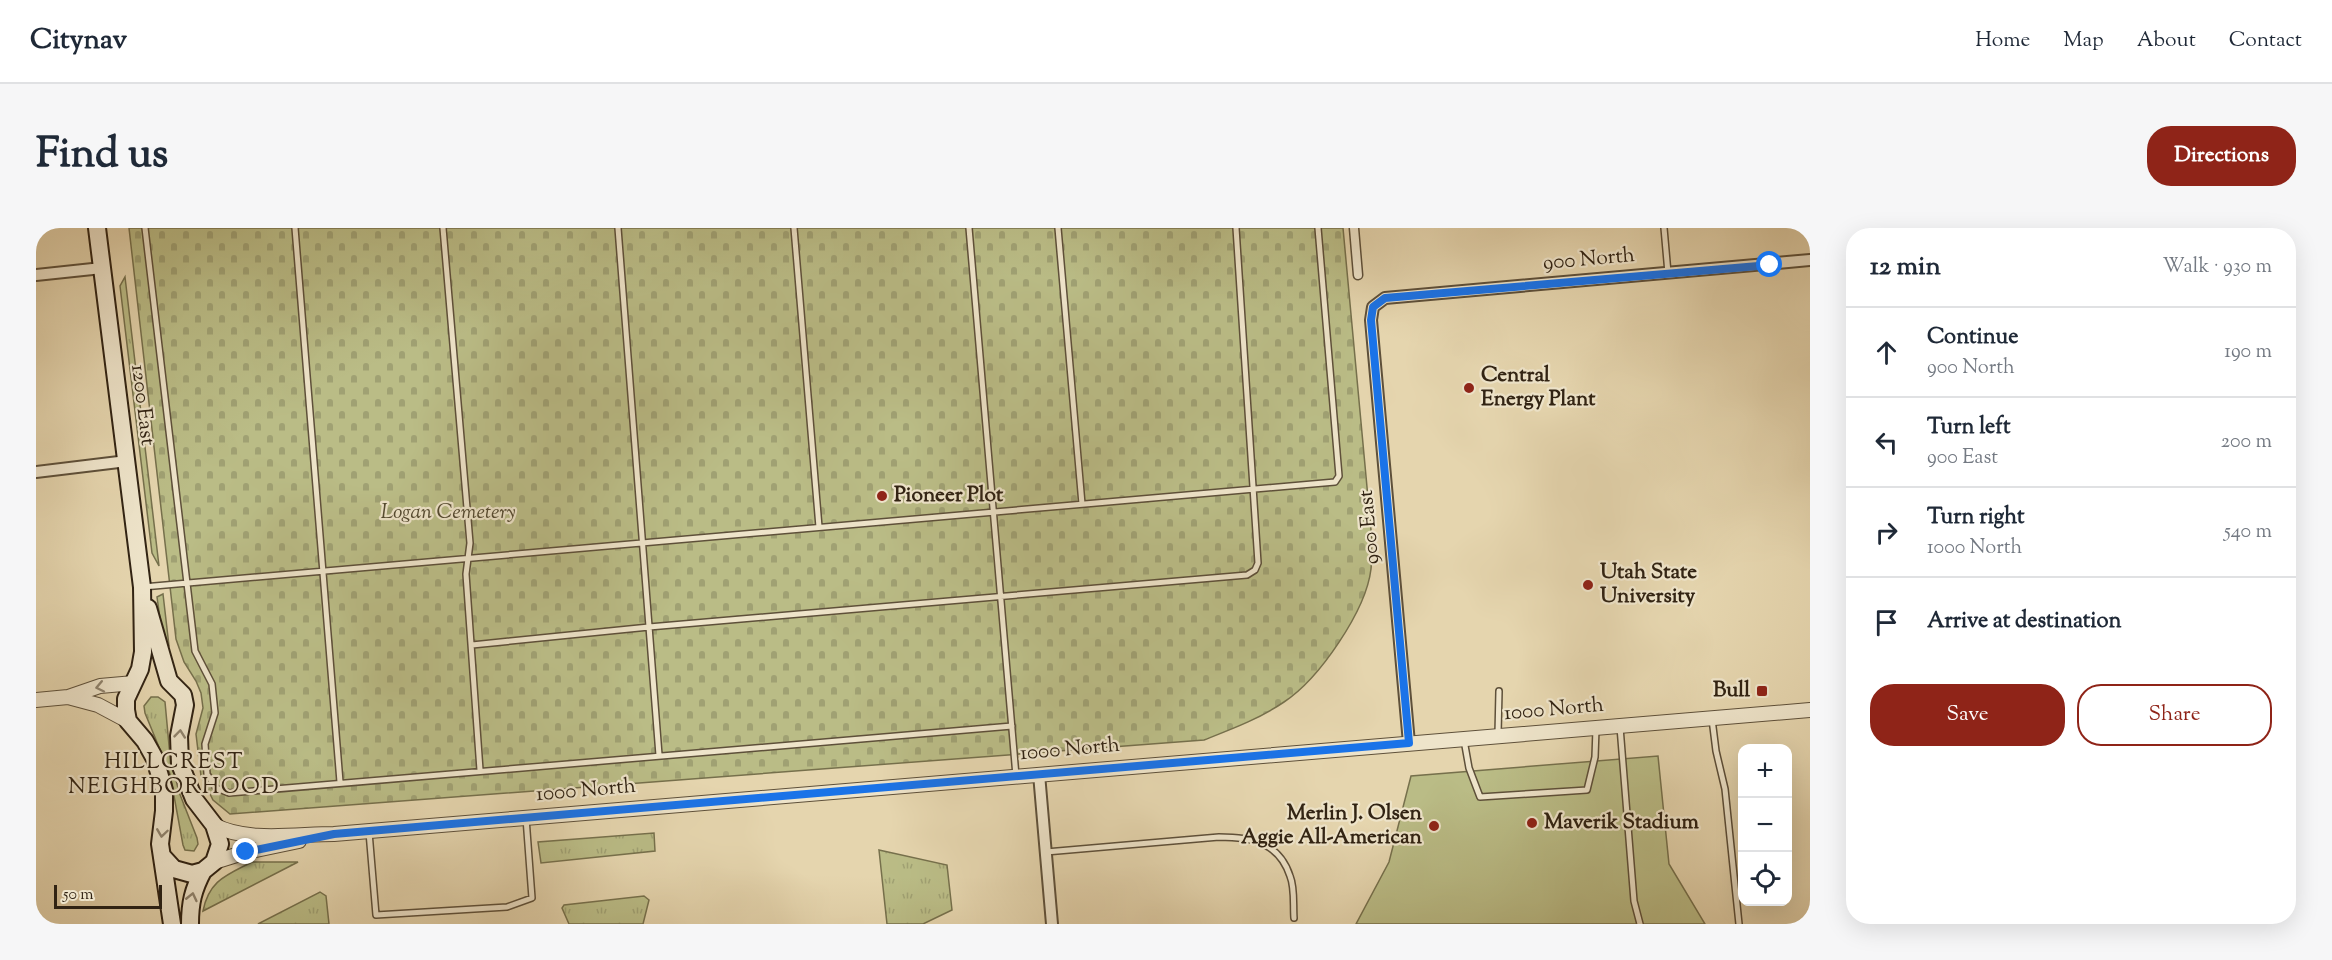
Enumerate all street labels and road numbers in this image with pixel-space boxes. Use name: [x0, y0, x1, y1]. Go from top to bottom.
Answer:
street label: 900 North: [1542, 241, 1636, 279]
street label: 1200 East: [122, 363, 162, 447]
street label: 900 East: [1352, 488, 1388, 566]
street label: 1000 North: [1503, 691, 1605, 729]
street label: 1000 North: [1019, 731, 1121, 769]
street label: 1000 North: [535, 772, 637, 810]

